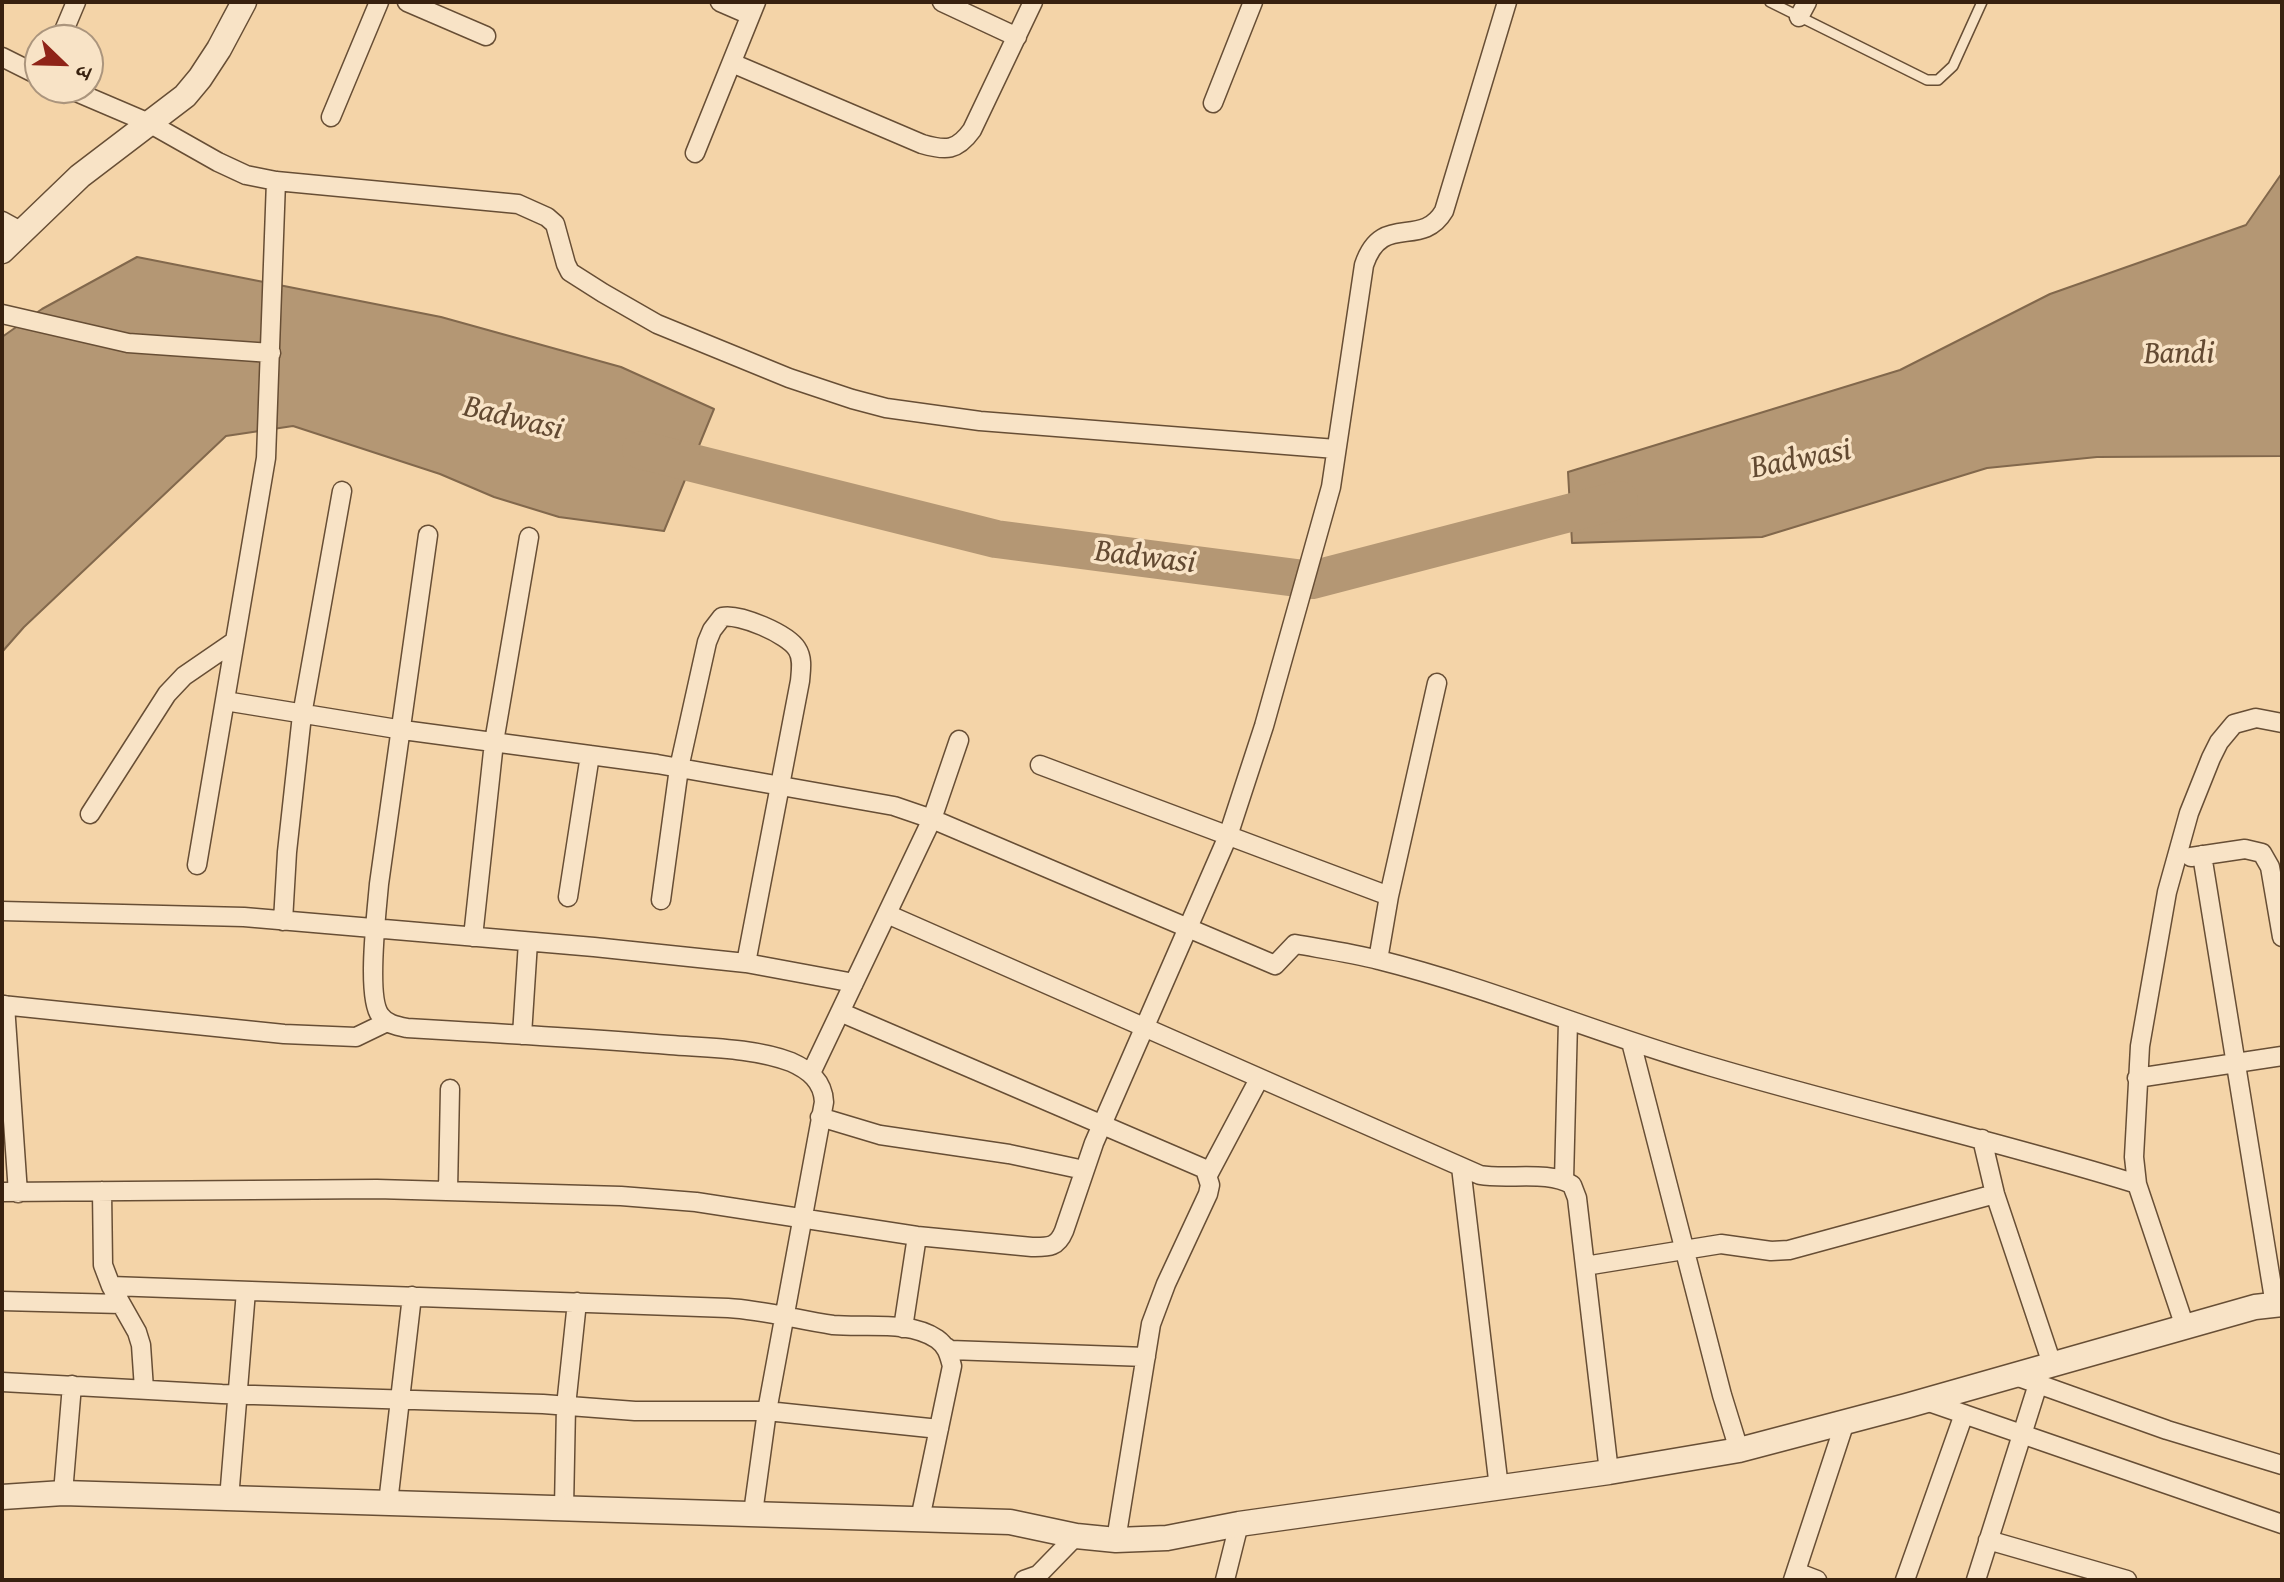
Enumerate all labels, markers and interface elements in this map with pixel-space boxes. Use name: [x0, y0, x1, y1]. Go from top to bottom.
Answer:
north arrow: [24, 24, 104, 104]
text: उ: [67, 61, 101, 84]
water label: Bandi: [2144, 336, 2214, 374]
water label: Badwasi: [459, 388, 567, 450]
water label: Badwasi: [1748, 431, 1854, 489]
water label: Badwasi: [1092, 533, 1198, 583]

